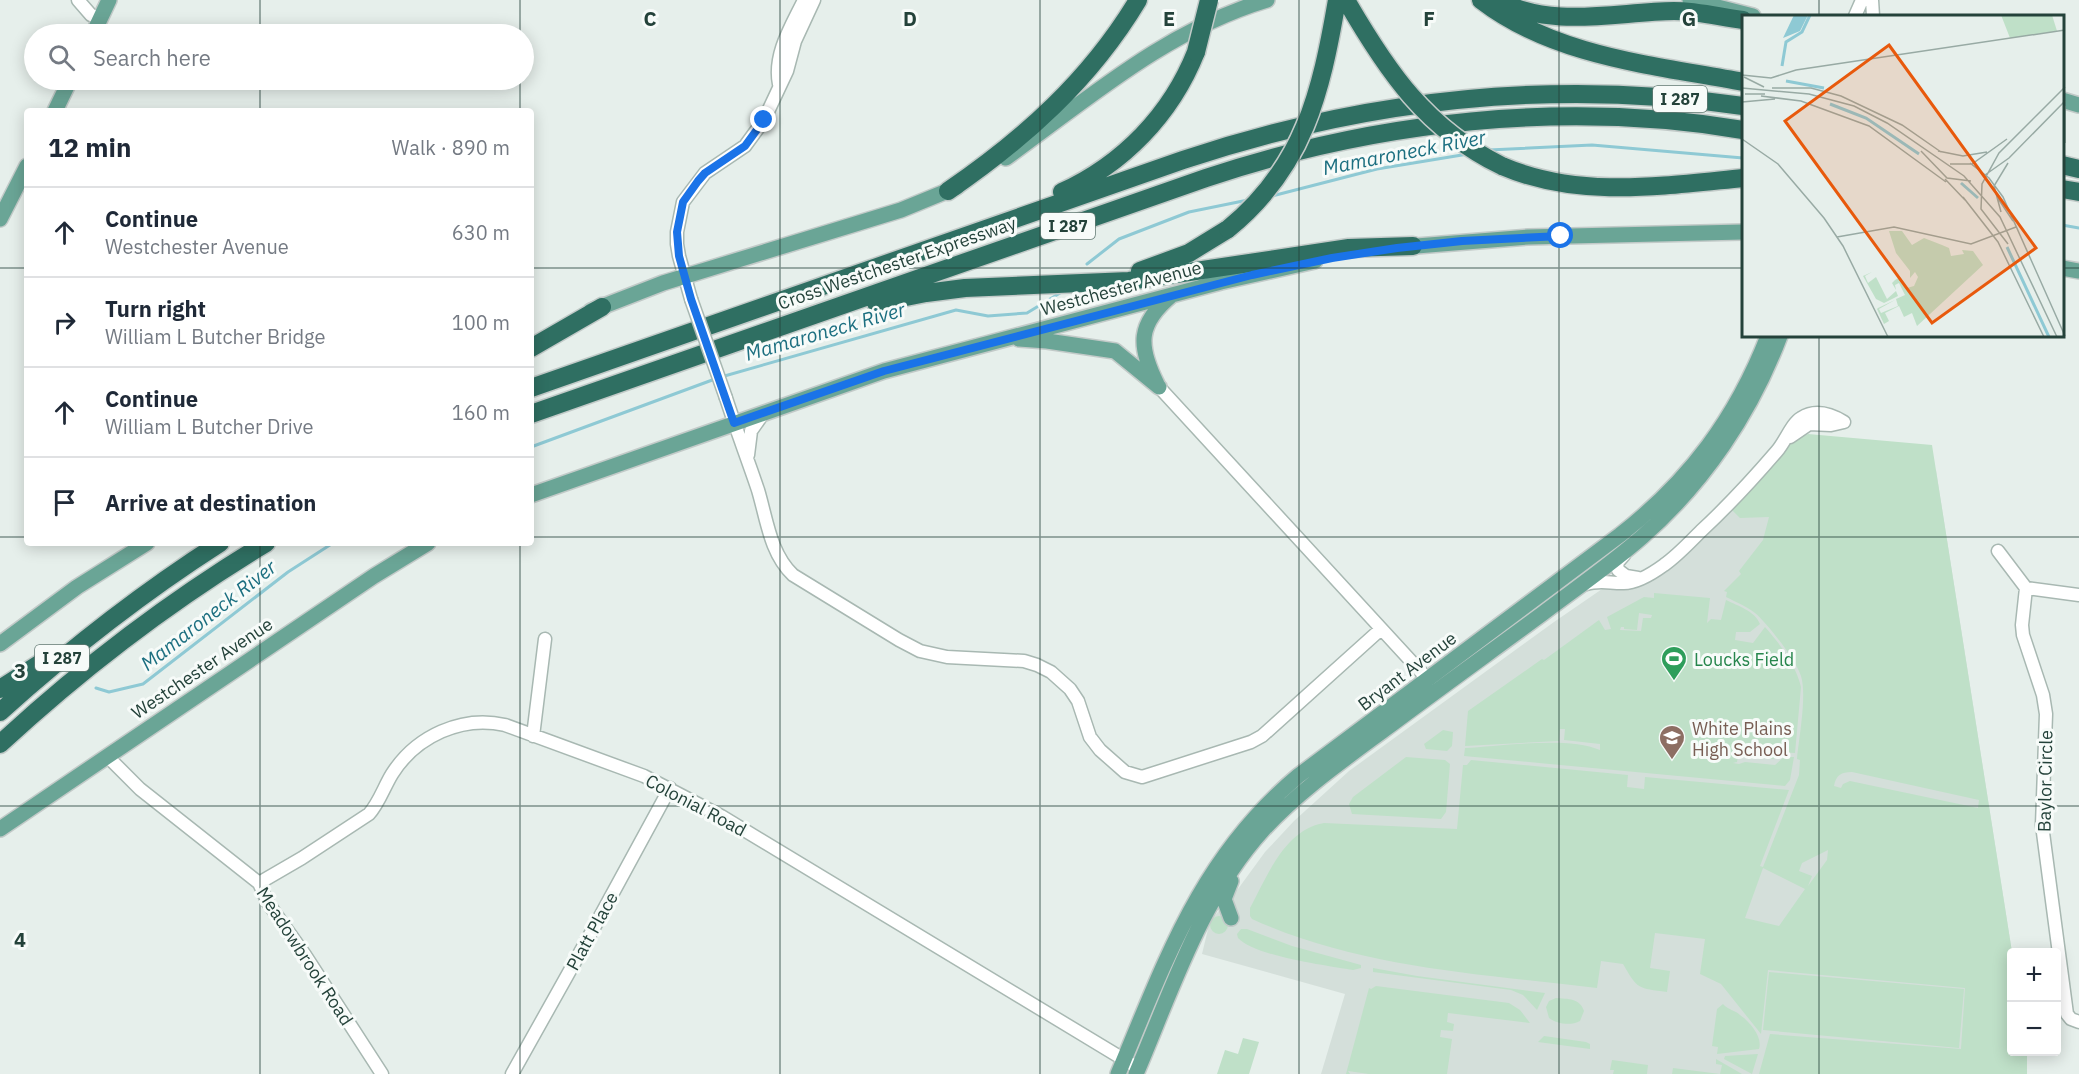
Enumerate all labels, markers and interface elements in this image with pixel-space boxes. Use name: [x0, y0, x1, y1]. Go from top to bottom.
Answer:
text: C: [643, 5, 657, 32]
text: D: [903, 5, 917, 32]
text: E: [1163, 5, 1175, 32]
text: F: [1423, 5, 1435, 32]
text: G: [1682, 5, 1696, 32]
inset map: [1742, 15, 2064, 338]
search box: [24, 24, 534, 90]
icon: search: [45, 41, 78, 74]
text: Search here: [93, 43, 211, 72]
road number: I 287: [1653, 86, 1707, 112]
route end: [750, 106, 776, 132]
water label: Mamaroneck River: [1320, 123, 1488, 181]
text: 12 min: [48, 130, 132, 164]
text: Walk · 890 m: [392, 134, 510, 161]
text: Continue: [105, 204, 198, 233]
street label: Cross Westchester Expressway: [775, 211, 1019, 315]
road number: I 287: [1041, 213, 1095, 239]
icon: ahead: [48, 216, 81, 249]
text: 630 m: [452, 219, 510, 246]
route start: [1547, 222, 1573, 248]
text: Westchester Avenue: [105, 233, 289, 260]
street label: Westchester Avenue: [1038, 255, 1204, 321]
text: Turn right: [105, 294, 206, 323]
water label: Mamaroneck River: [742, 295, 909, 367]
icon: right: [48, 306, 81, 339]
text: 100 m: [452, 309, 510, 336]
text: William L Butcher Bridge: [105, 323, 325, 350]
text: Continue: [105, 384, 198, 413]
icon: ahead: [48, 396, 81, 429]
text: 160 m: [452, 399, 510, 426]
text: William L Butcher Drive: [105, 413, 313, 440]
icon: arrive: [48, 486, 81, 519]
text: Arrive at destination: [105, 488, 316, 517]
water label: Mamaroneck River: [135, 553, 282, 677]
street label: Westchester Avenue: [127, 612, 277, 724]
street label: Bryant Avenue: [1353, 626, 1461, 716]
sports icon: Loucks Field: [1659, 644, 1689, 682]
road number: I 287: [35, 645, 89, 671]
place label: Loucks Field: [1694, 648, 1794, 671]
text: 3: [14, 657, 26, 684]
place label: White Plains High School: [1692, 717, 1792, 761]
school or university icon: White Plains High School: [1657, 723, 1687, 761]
street label: Baylor Circle: [2033, 730, 2057, 832]
street label: Colonial Road: [642, 769, 750, 841]
street label: Meadowbrook Road: [252, 882, 358, 1030]
street label: Platt Place: [561, 888, 623, 974]
text: 4: [14, 926, 26, 953]
map controls: [2007, 948, 2061, 1056]
button: +: [2007, 948, 2061, 1002]
button: −: [2007, 1002, 2061, 1056]

